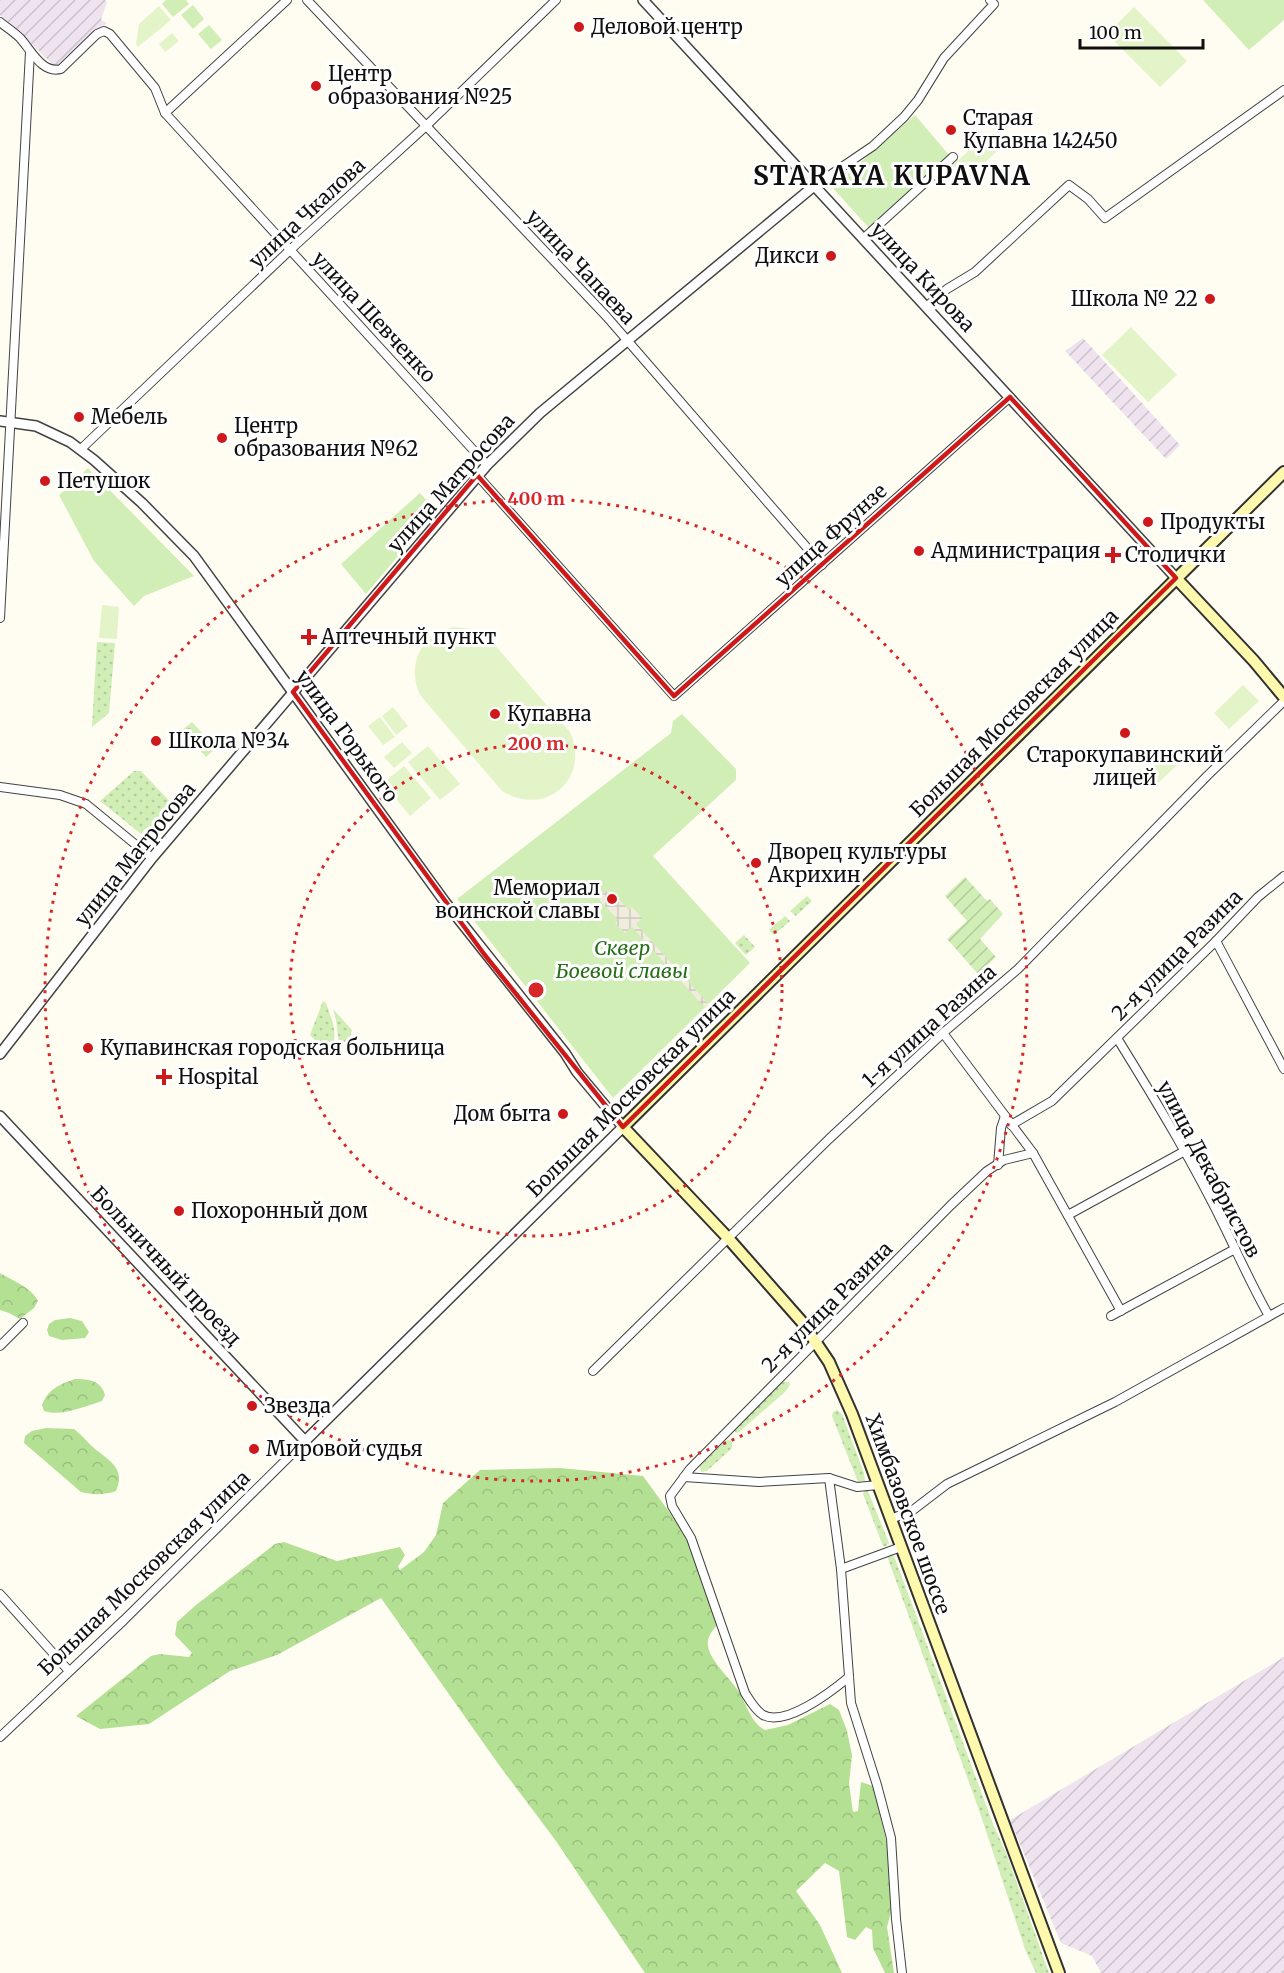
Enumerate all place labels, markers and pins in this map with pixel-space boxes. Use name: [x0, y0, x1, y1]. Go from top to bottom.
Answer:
place label: Деловой центр: [591, 14, 743, 39]
marker: Деловой центр: [572, 20, 586, 34]
place label: Центр образования №25: [328, 61, 512, 109]
marker: Центр образования №25: [309, 79, 323, 93]
place label: Старая Купавна 142450: [963, 105, 1118, 153]
marker: Старая Купавна 142450: [944, 123, 958, 137]
place label: Дикси: [755, 243, 819, 268]
marker: Дикси: [824, 249, 838, 263]
place label: Школа № 22: [1071, 286, 1198, 311]
marker: Школа № 22: [1203, 292, 1217, 306]
place label: Мебель: [91, 404, 167, 429]
marker: Мебель: [72, 410, 86, 424]
place label: Центр образования №62: [234, 413, 419, 461]
marker: Центр образования №62: [215, 431, 229, 445]
place label: Петушок: [57, 468, 151, 493]
marker: Петушок: [38, 474, 52, 488]
place label: Продукты: [1160, 509, 1265, 534]
marker: Продукты: [1141, 515, 1155, 529]
place label: Администрация: [930, 538, 1100, 563]
place label: Столички: [1125, 542, 1226, 567]
marker: Администрация: [912, 544, 926, 558]
marker: Столички: [1106, 548, 1120, 562]
place label: Аптечный пункт: [320, 624, 496, 649]
marker: Аптечный пункт: [302, 630, 316, 644]
place label: Купавна: [507, 701, 592, 726]
marker: Купавна: [488, 707, 502, 721]
marker: Старокупавинский лицей: [1118, 726, 1132, 740]
place label: Школа №34: [168, 728, 289, 753]
marker: Школа №34: [149, 734, 163, 748]
place label: Старокупавинский лицей: [1027, 742, 1223, 790]
place label: Дворец культуры Акрихин: [767, 839, 947, 887]
marker: Дворец культуры Акрихин: [749, 856, 763, 870]
place label: Мемориал воинской славы: [435, 875, 600, 923]
marker: Мемориал воинской славы: [605, 892, 619, 906]
centre of rings: [526, 980, 546, 1000]
place label: Купавинская городская больница: [100, 1035, 445, 1060]
marker: Купавинская городская больница: [81, 1041, 95, 1055]
place label: Hospital: [178, 1064, 258, 1089]
marker: Hospital: [155, 1068, 173, 1086]
place label: Дом быта: [454, 1101, 551, 1126]
marker: Дом быта: [556, 1107, 570, 1121]
place label: Похоронный дом: [191, 1198, 368, 1223]
marker: Похоронный дом: [172, 1204, 186, 1218]
place label: Звезда: [264, 1393, 331, 1418]
marker: Звезда: [245, 1399, 259, 1413]
place label: Мировой судья: [266, 1436, 423, 1461]
marker: Мировой судья: [247, 1442, 261, 1456]

